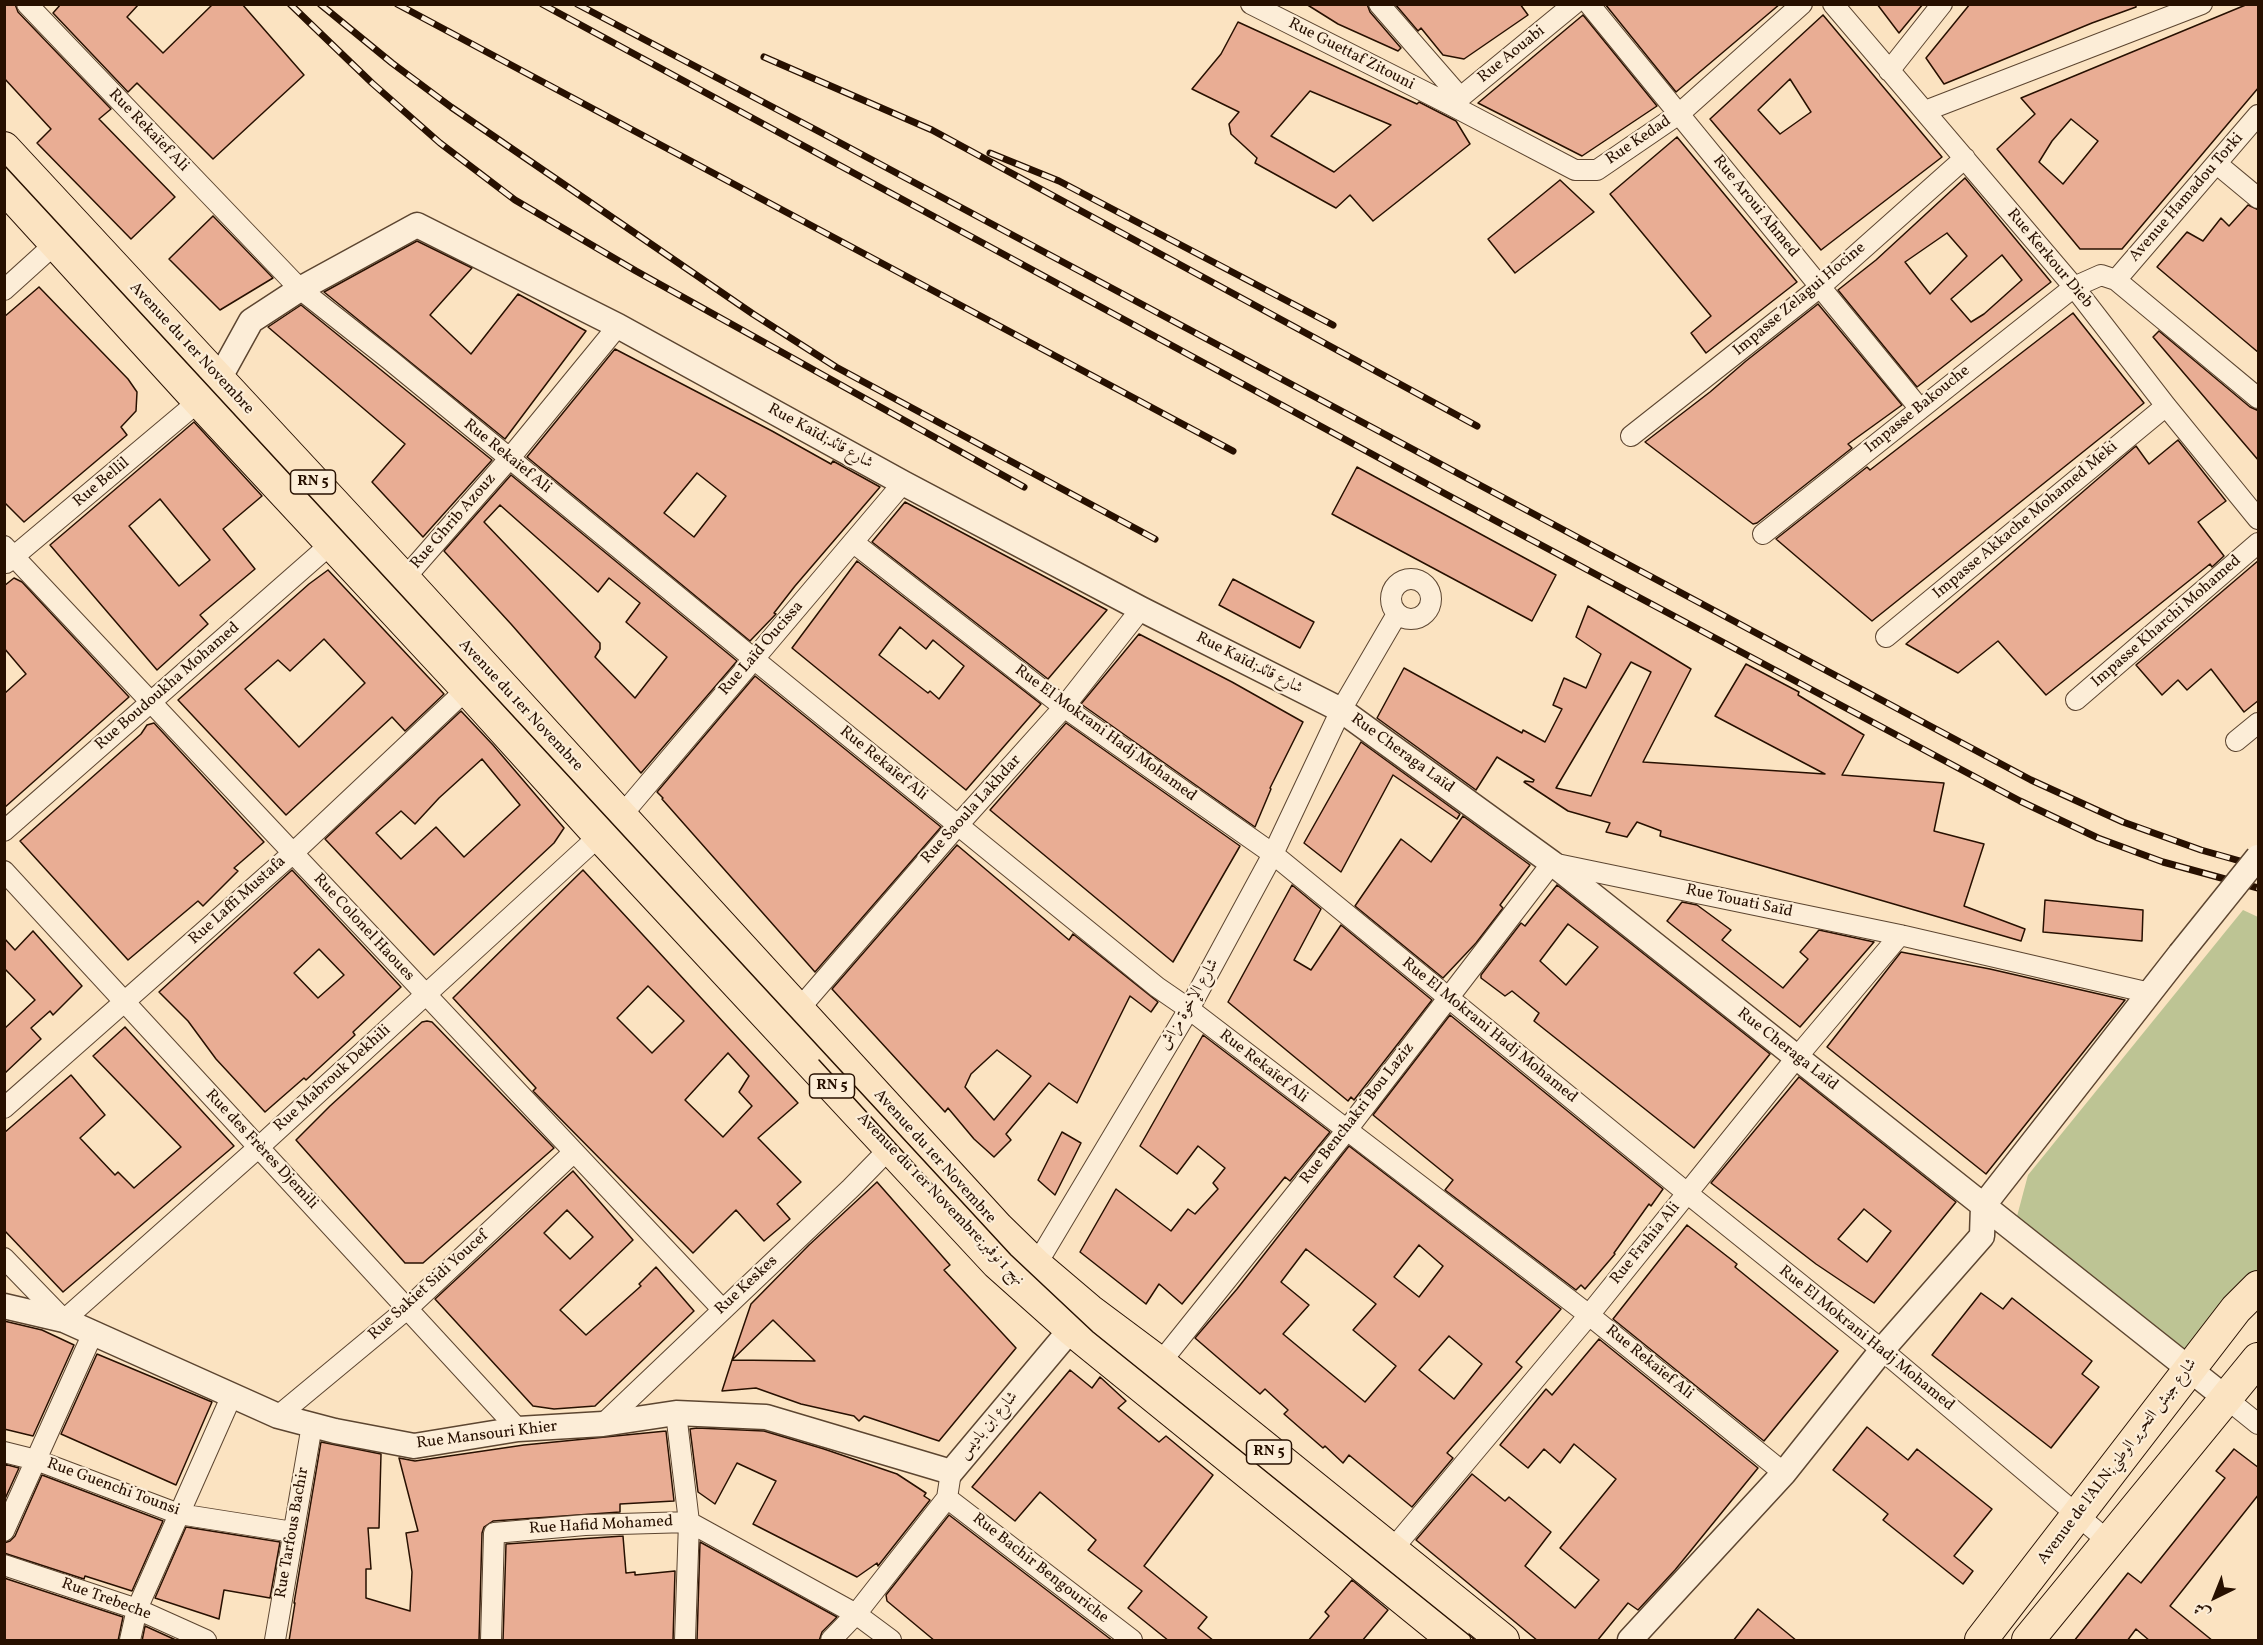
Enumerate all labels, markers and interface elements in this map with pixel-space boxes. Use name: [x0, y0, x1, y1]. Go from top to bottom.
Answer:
street label: Rue Guettaf Zitouni: [1285, 15, 1417, 95]
street label: Rue Aouabi: [1475, 22, 1549, 88]
street label: Rue Rekaïef Ali: [104, 86, 192, 176]
street label: Rue Kedad: [1603, 112, 1675, 170]
street label: Avenue Hamadou Torki: [2126, 130, 2248, 266]
street label: Rue Aroui Ahmed: [1708, 152, 1802, 262]
street label: Rue Kerkour Dieb: [2002, 205, 2096, 313]
street label: Impasse Zelagui Hocine: [1730, 239, 1870, 361]
street label: Avenue du 1er Novembre: [125, 279, 257, 419]
street label: Impasse Bakouche: [1862, 362, 1974, 458]
street label: Rue Kaïd;شارع قائد: [764, 400, 876, 474]
street label: Rue Rekaïef Ali: [459, 416, 555, 498]
street label: Impasse Akkache Mohamed Meki: [1930, 438, 2122, 604]
street label: Rue Bellil: [70, 454, 134, 512]
road number: RN 5: [290, 470, 336, 494]
street label: Rue Ghrib Azouz: [407, 470, 501, 574]
street label: Impasse Kharchi Mohamed: [2088, 552, 2246, 692]
street label: Rue Laïd Oucissa: [716, 598, 808, 700]
street label: Rue Boudoukha Mohamed: [92, 619, 244, 755]
street label: Rue Kaïd;شارع قائد: [1192, 629, 1306, 699]
street label: Avenue du 1er Novembre: [454, 636, 586, 776]
street label: Rue El Mokrani Hadj Mohamed: [1010, 662, 1200, 806]
street label: Rue Cheraga Laïd: [1347, 710, 1457, 798]
street label: Rue Rekaïef Ali: [835, 723, 931, 805]
street label: Rue Saoula Lakhdar: [918, 752, 1026, 868]
street label: Rue Laffi Mustafa: [186, 853, 290, 949]
street label: Rue Colonel Haoues: [308, 870, 418, 986]
street label: Rue Touati Saïd: [1684, 881, 1794, 923]
street label: Rue El Mokrani Hadj Mohamed: [1397, 954, 1581, 1108]
street label: شارع الإخوة مزاش: [1156, 956, 1224, 1054]
street label: Rue Cheraga Laïd: [1733, 1005, 1841, 1095]
street label: Rue Mabrouk Dekhili: [271, 1022, 395, 1136]
street label: Rue Rekaïef Ali: [1215, 1026, 1311, 1108]
street label: Rue Benchakri Bou Laziz: [1297, 1040, 1419, 1188]
road number: RN 5: [810, 1074, 854, 1098]
street label: Rue des Frères Djemili: [200, 1086, 322, 1214]
street label: Avenue du 1er Novembre: [869, 1086, 999, 1228]
street label: Avenue du 1er Novembre;نهج 1 نوفمبر: [852, 1110, 1028, 1290]
street label: Rue Frahia Ali: [1607, 1199, 1685, 1289]
street label: Rue Sakiet Sidi Youcef: [365, 1227, 493, 1345]
street label: Rue Keskes: [712, 1252, 782, 1320]
street label: Rue El Mokrani Hadj Mohamed: [1774, 1262, 1958, 1416]
street label: Rue Rekaïef Ali: [1601, 1322, 1697, 1404]
street label: Avenue de l'ALN;شارع جيش التحرير الوطني: [2034, 1355, 2202, 1569]
street label: شارع ابن باديس: [955, 1388, 1023, 1464]
street label: Rue Mansouri Khier: [415, 1418, 559, 1454]
road number: RN 5: [1246, 1440, 1292, 1464]
street label: Rue Guenchi Tounsi: [44, 1455, 182, 1521]
street label: Rue Tarfous Bachir: [272, 1466, 314, 1600]
street label: Rue Bachir Bengouriche: [968, 1510, 1112, 1628]
street label: Rue Hafid Mohamed: [528, 1513, 674, 1539]
north arrow: [2185, 1567, 2245, 1627]
street label: Rue Trebeche: [59, 1575, 153, 1625]
text: ش: [2189, 1597, 2216, 1624]

